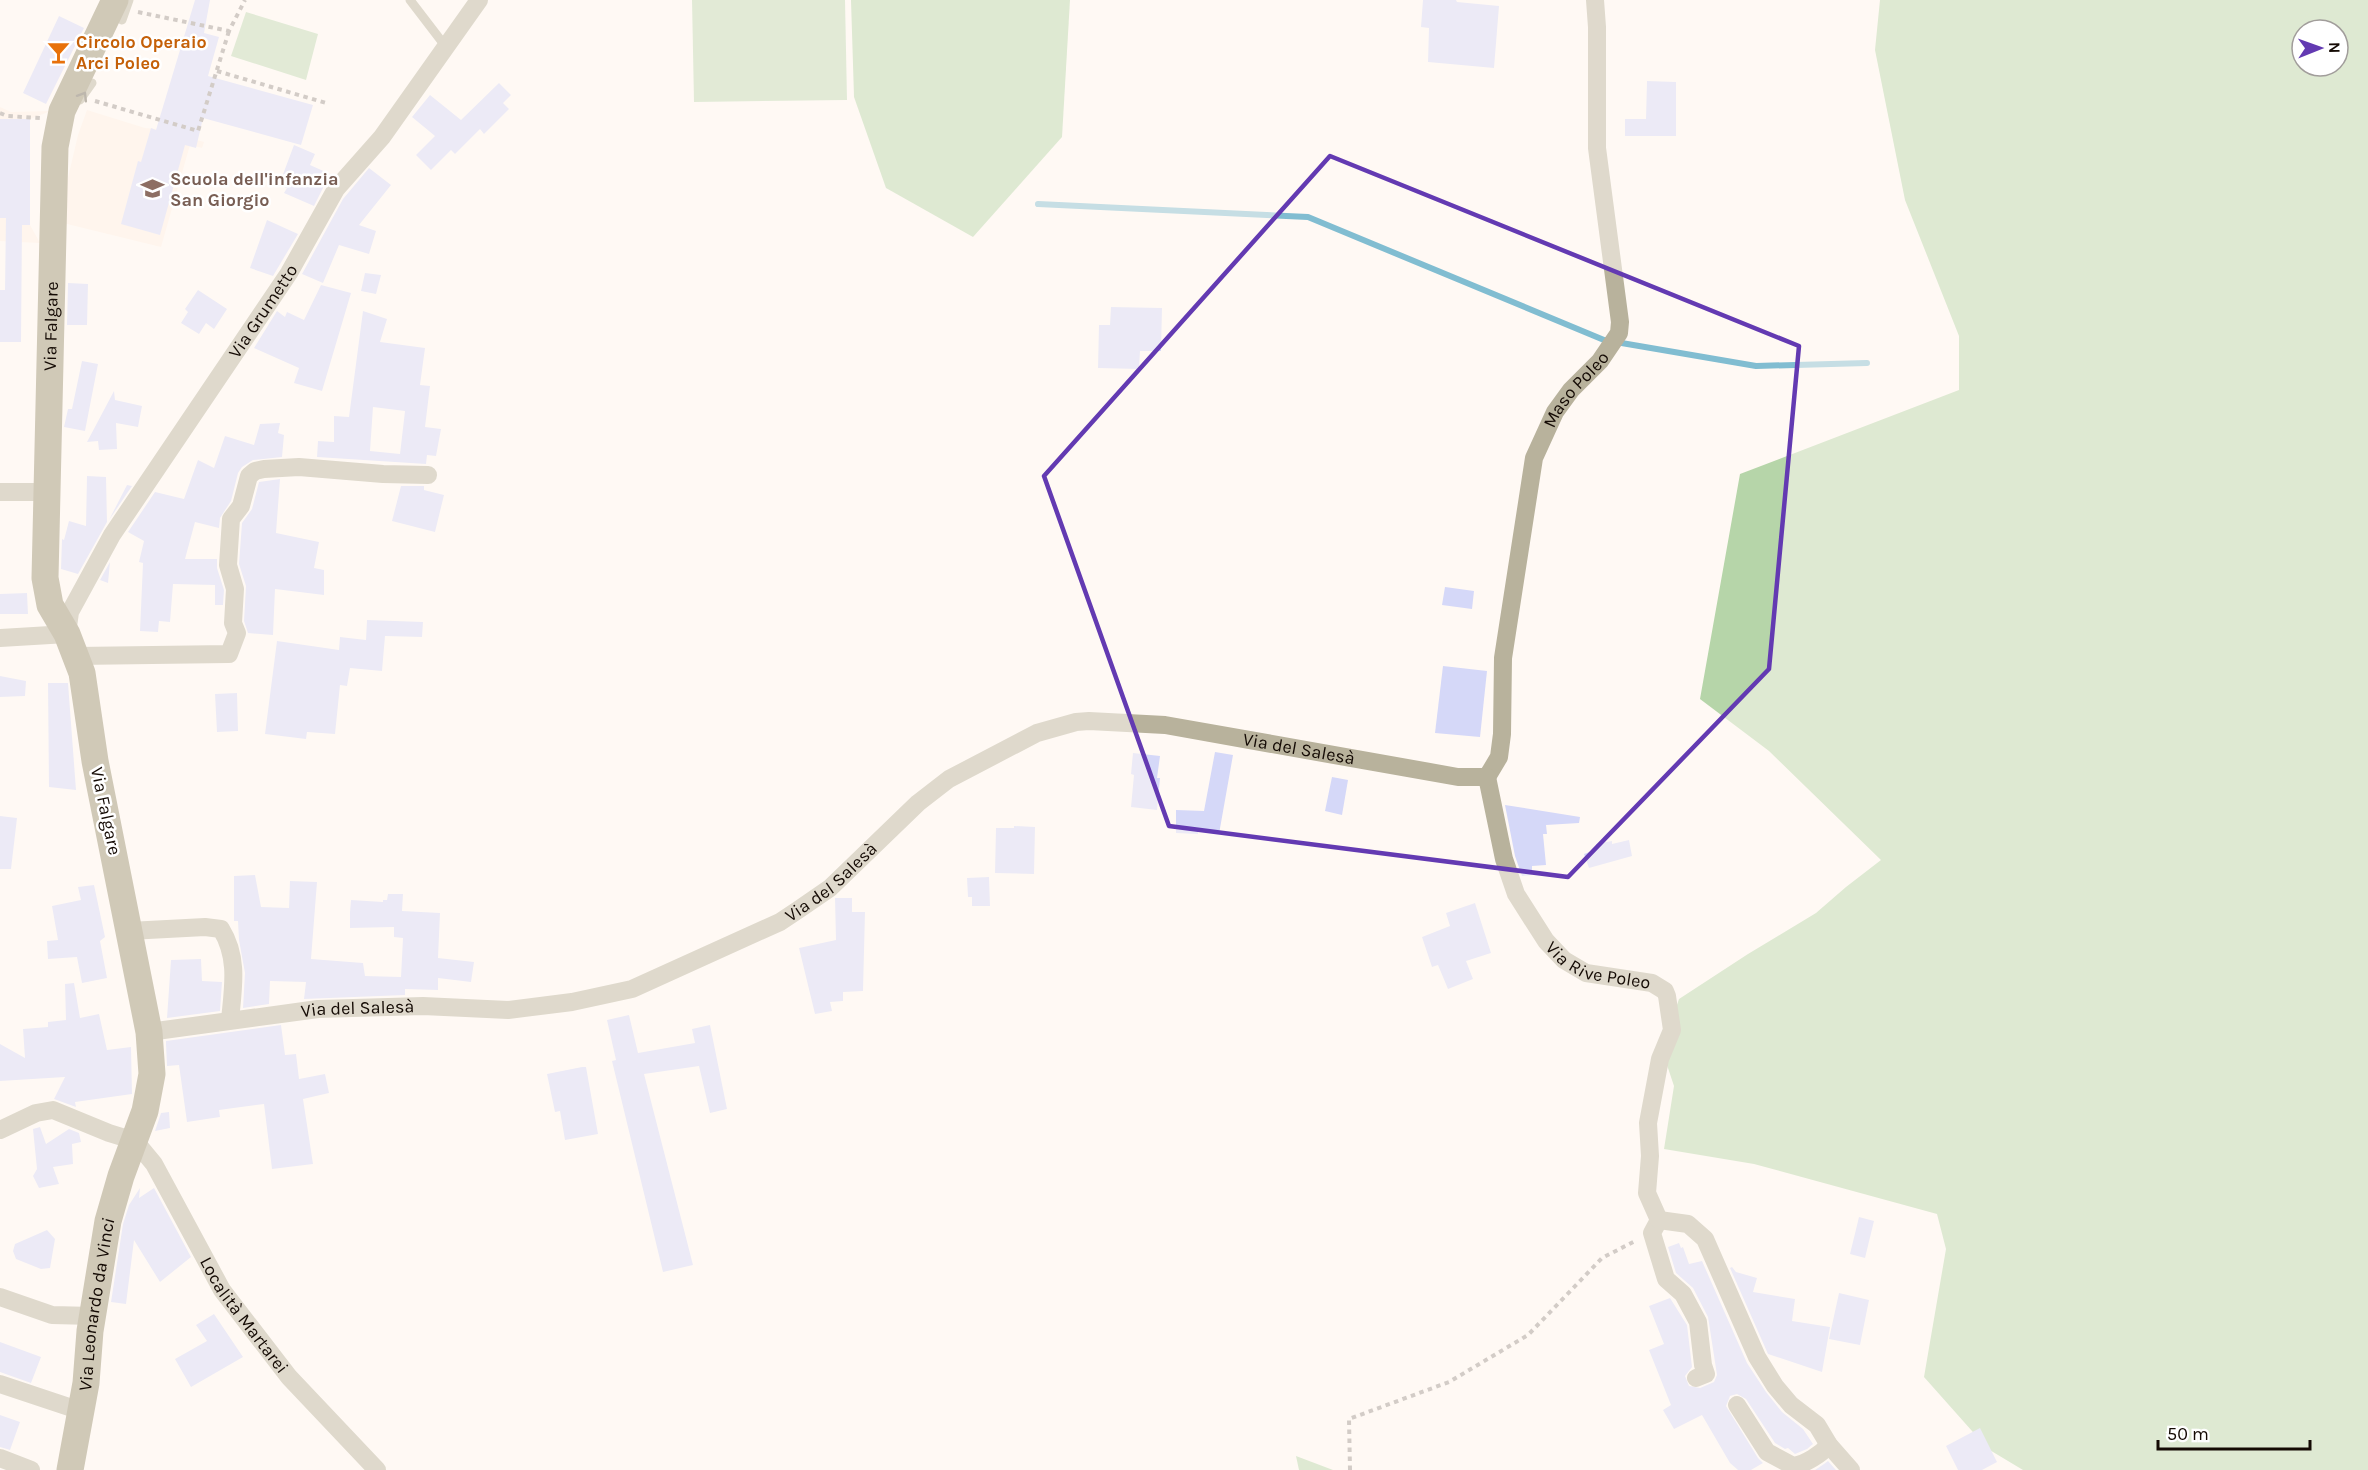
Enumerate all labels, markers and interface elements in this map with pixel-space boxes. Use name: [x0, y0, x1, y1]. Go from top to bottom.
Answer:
north arrow: [2290, 18, 2350, 78]
place label: Circolo Operaio Arci Poleo: [76, 31, 207, 74]
bar icon: Circolo Operaio Arci Poleo: [45, 39, 71, 65]
text: N: [2325, 42, 2344, 54]
one-way arrow: [76, 92, 87, 103]
place label: Scuola dell'infanzia San Giorgio: [170, 168, 339, 211]
school or university icon: Scuola dell'infanzia San Giorgio: [139, 176, 165, 202]
street label: Via Grumetto: [224, 261, 302, 362]
street label: Via Falgare: [39, 281, 63, 371]
street label: Maso Poleo: [1538, 348, 1614, 431]
street label: Via del Salesà: [1241, 728, 1357, 770]
street label: Via Falgare: [86, 765, 126, 857]
street label: Via del Salesà: [781, 838, 882, 927]
street label: Via Rive Poleo: [1541, 936, 1652, 994]
street label: Via del Salesà: [299, 995, 414, 1022]
street label: Via Leonardo da Vinci: [74, 1215, 120, 1393]
street label: Località Martarei: [195, 1253, 293, 1378]
scale bar: [2158, 1413, 2310, 1451]
text: 50 m: [2167, 1423, 2209, 1445]

